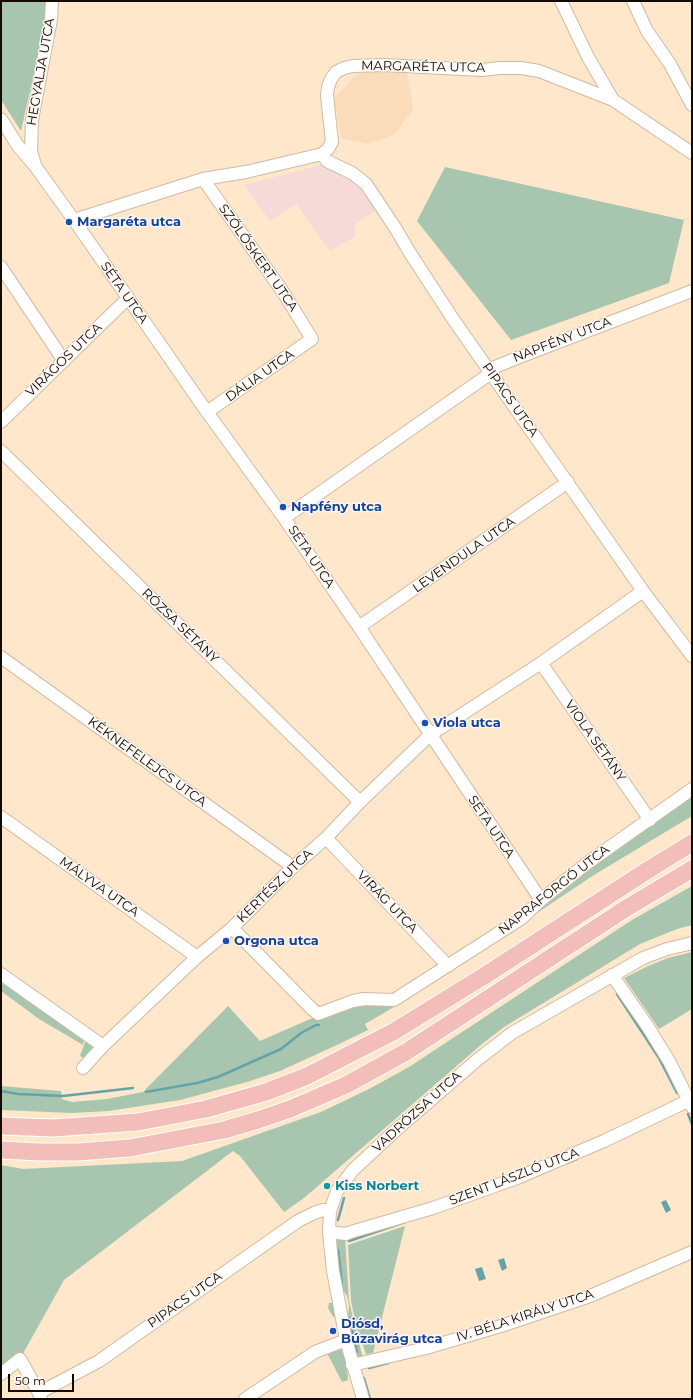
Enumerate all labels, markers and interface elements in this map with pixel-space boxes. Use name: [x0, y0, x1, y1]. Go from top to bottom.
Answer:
street label: HEGYALJA UTCA: [24, 17, 58, 127]
street label: MARGARÉTA UTCA: [361, 58, 485, 76]
street label: SZŐLŐSKERT UTCA: [215, 201, 301, 315]
place label: Margaréta utca: [77, 214, 181, 230]
marker: Margaréta utca: [64, 217, 74, 227]
street label: SÉTA UTCA: [97, 259, 151, 327]
street label: NAPFÉNY UTCA: [511, 314, 613, 366]
street label: VIRÁGOS UTCA: [23, 320, 105, 400]
street label: DÁLIA UTCA: [223, 347, 297, 405]
street label: PIPACS UTCA: [479, 360, 541, 440]
place label: Napfény utca: [291, 499, 382, 515]
marker: Napfény utca: [278, 502, 288, 512]
street label: LEVENDULA UTCA: [410, 514, 518, 596]
street label: SÉTA UTCA: [284, 523, 338, 591]
street label: RÓZSA SÉTÁNY: [138, 585, 222, 667]
street label: VIOLA SÉTÁNY: [561, 697, 629, 785]
street label: KÉKNEFELEJCS UTCA: [85, 714, 209, 810]
place label: Viola utca: [433, 715, 501, 731]
marker: Viola utca: [420, 718, 430, 728]
street label: SÉTA UTCA: [464, 793, 518, 861]
street label: NAPRAFORGÓ UTCA: [495, 842, 613, 938]
street label: KERTÉSZ UTCA: [234, 846, 316, 926]
street label: MÁLYVA UTCA: [56, 854, 142, 920]
street label: VIRÁG UTCA: [353, 868, 421, 936]
place label: Orgona utca: [234, 933, 319, 949]
marker: Orgona utca: [221, 936, 231, 946]
street label: VADRÓZSA UTCA: [369, 1068, 465, 1156]
street label: SZENT LÁSZLÓ UTCA: [447, 1145, 581, 1209]
place label: Kiss Norbert: [335, 1178, 419, 1194]
marker: Kiss Norbert: [322, 1181, 332, 1191]
street label: PIPACS UTCA: [145, 1269, 225, 1331]
street label: IV. BÉLA KIRÁLY UTCA: [454, 1286, 596, 1346]
place label: Diósd, Búzavirág utca: [341, 1316, 443, 1347]
marker: Diósd, Búzavirág utca: [328, 1326, 338, 1336]
scale bar: [10, 1366, 76, 1392]
text: 50 m: [15, 1373, 46, 1388]

